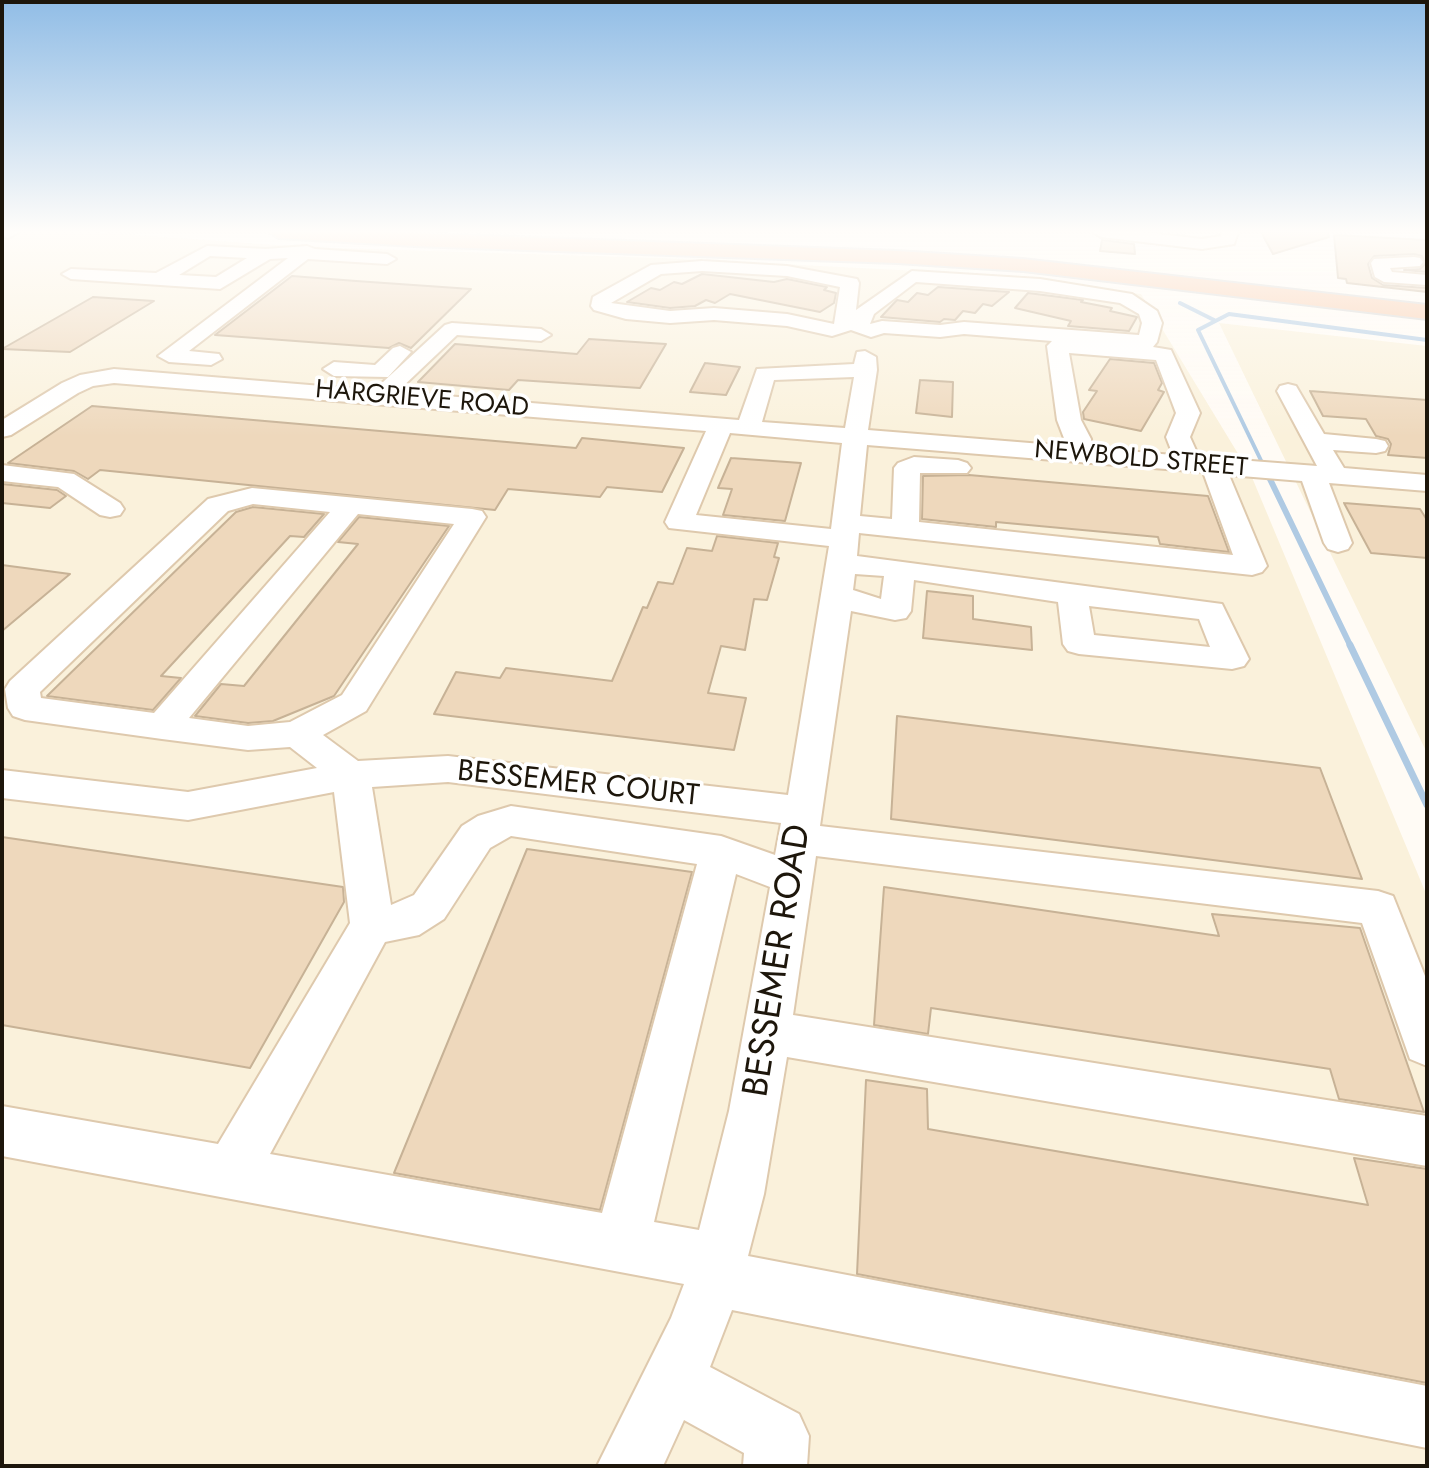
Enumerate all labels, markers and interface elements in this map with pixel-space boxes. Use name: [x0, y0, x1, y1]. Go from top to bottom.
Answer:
street label: HARGRIEVE ROAD: [314, 375, 530, 425]
street label: NEWBOLD STREET: [1033, 435, 1249, 485]
street label: BESSEMER COURT: [455, 754, 701, 816]
street label: BESSEMER ROAD: [736, 822, 822, 1100]

